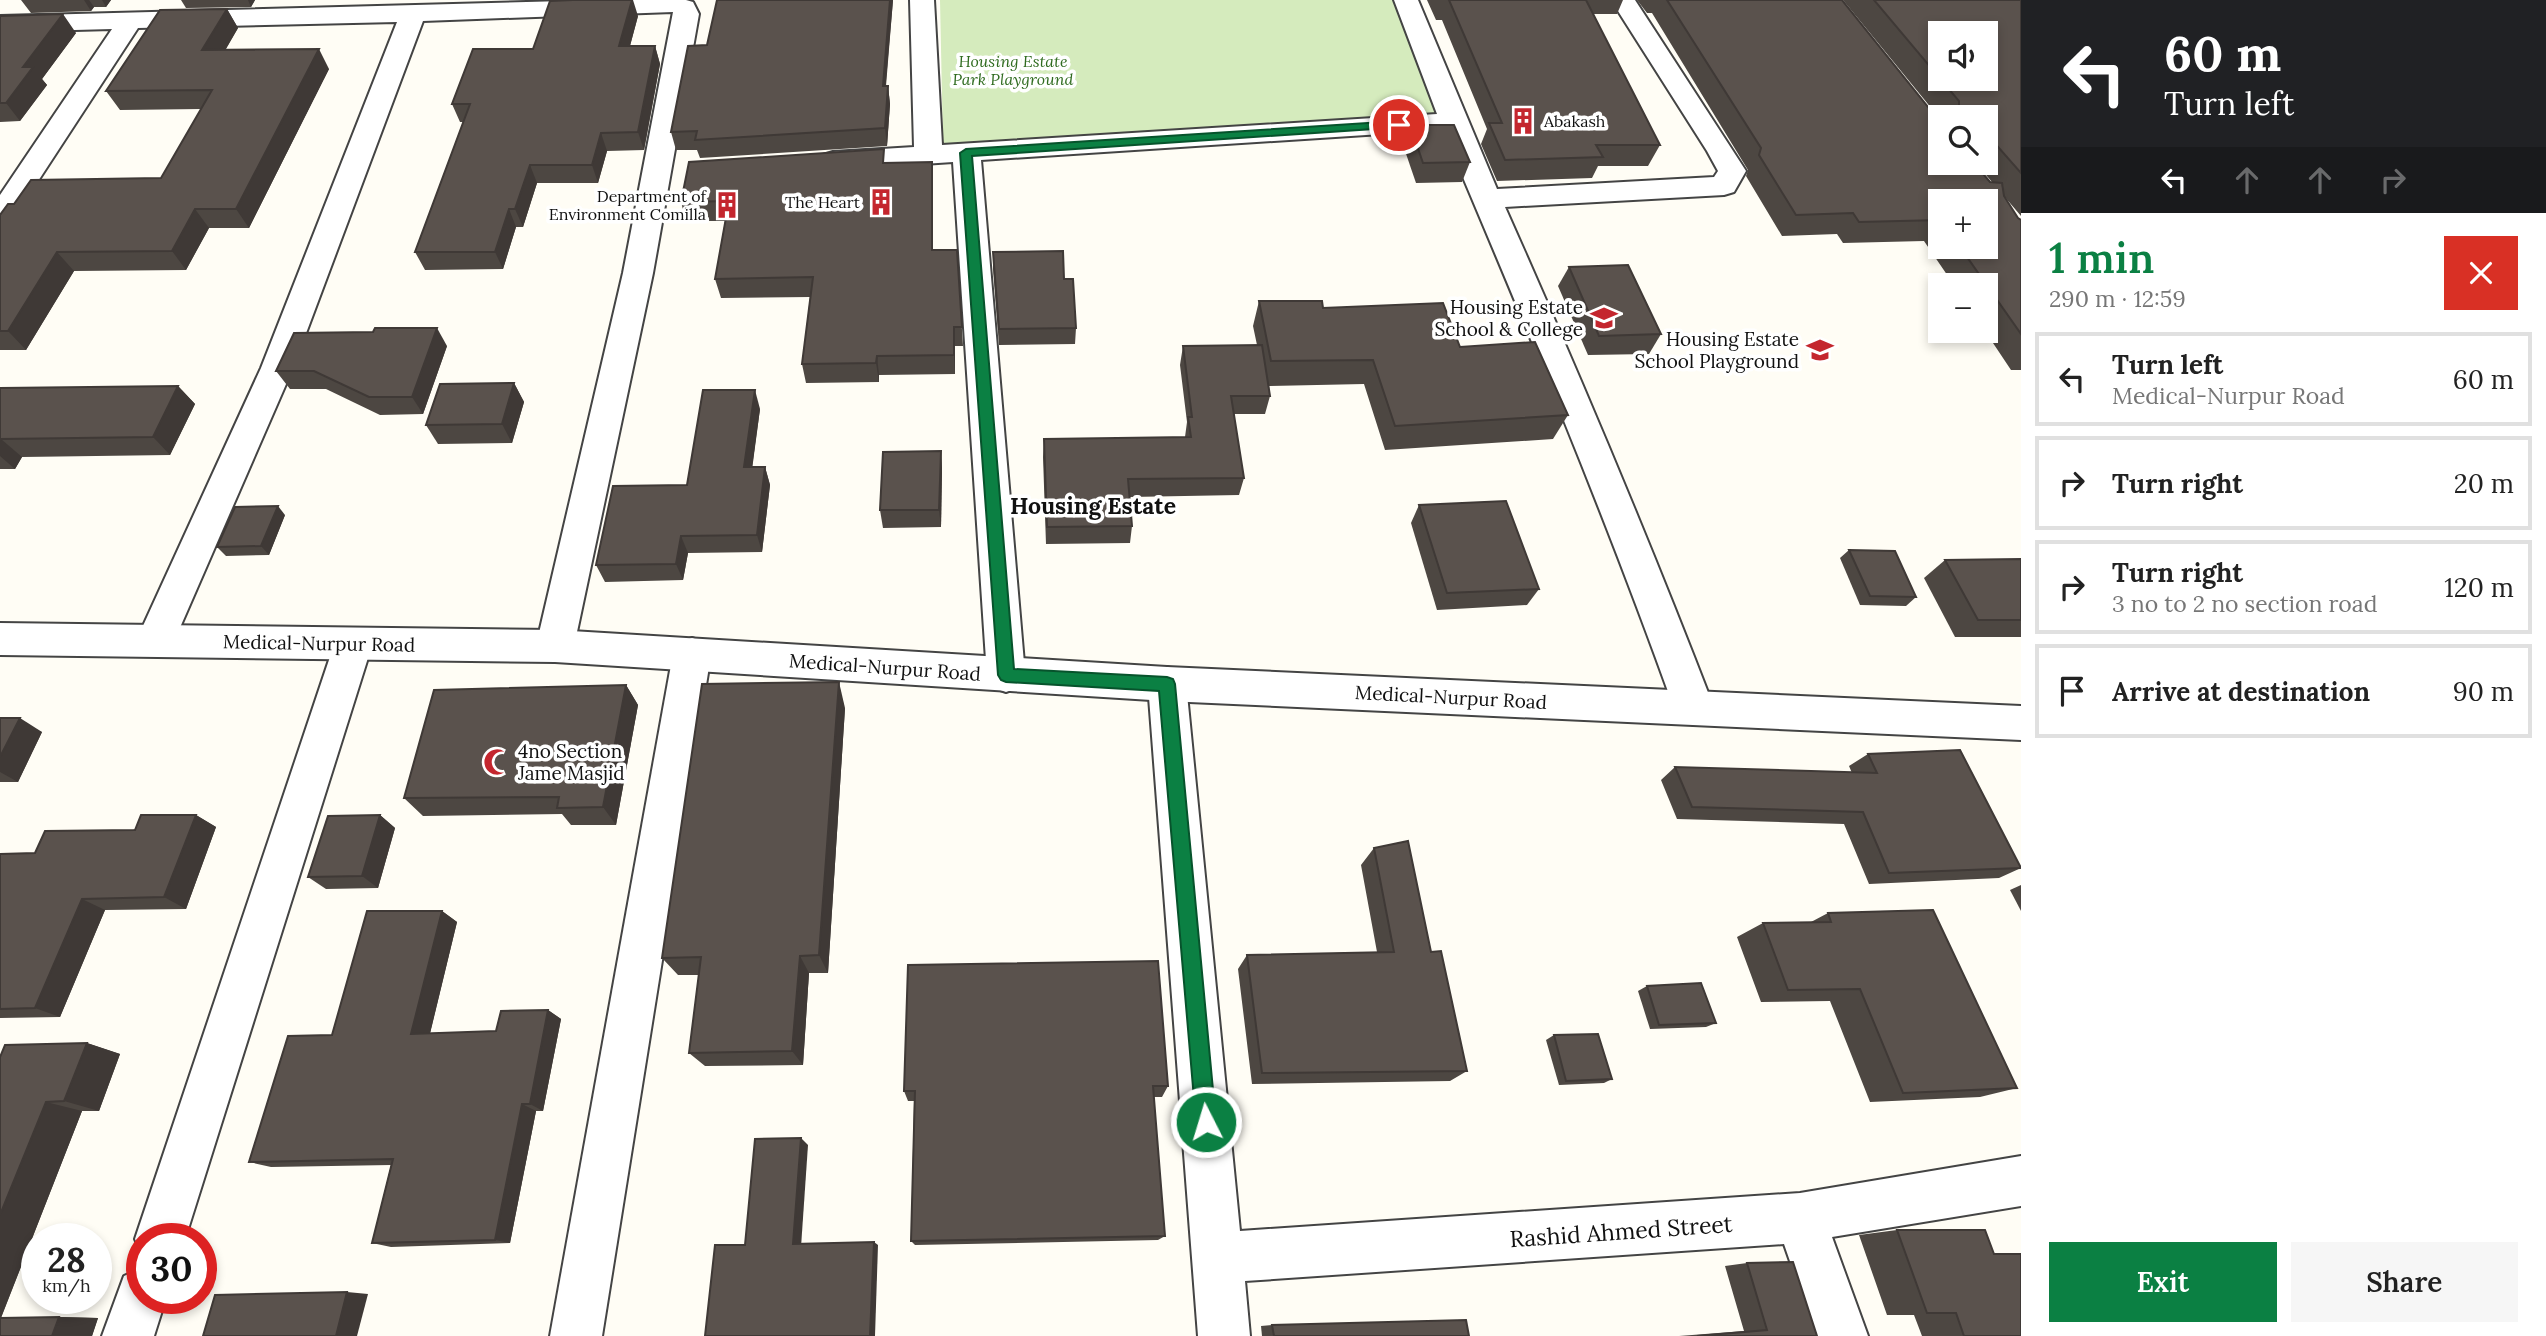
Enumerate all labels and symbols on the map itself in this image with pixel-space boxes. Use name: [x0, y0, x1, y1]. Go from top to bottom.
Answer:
park label: Housing Estate Park Playground: [953, 51, 1074, 89]
pin: [1369, 95, 1429, 155]
building icon: Abakash: [1508, 106, 1538, 136]
place label: Abakash: [1543, 111, 1606, 131]
place label: Department of Environment Comilla: [549, 186, 708, 224]
building icon: The Heart: [866, 187, 896, 217]
building icon: Department of Environment Comilla: [712, 190, 742, 220]
place label: The Heart: [785, 192, 861, 212]
place label: Housing Estate School & College: [1434, 295, 1583, 341]
school or university icon: Housing Estate School & College: [1589, 303, 1619, 333]
place label: Housing Estate School Playground: [1634, 327, 1799, 373]
school or university icon: Housing Estate School Playground: [1805, 335, 1835, 365]
district label: Housing Estate: [1010, 491, 1176, 520]
street label: Medical-Nurpur Road: [223, 629, 415, 657]
street label: Medical-Nurpur Road: [788, 648, 982, 686]
street label: Medical-Nurpur Road: [1354, 680, 1548, 714]
place label: 4no Section Jame Masjid: [517, 739, 625, 785]
mosque icon: 4no Section Jame Masjid: [482, 747, 512, 777]
position arrow: [1169, 1085, 1243, 1159]
street label: Rashid Ahmed Street: [1509, 1209, 1733, 1253]
speed limit sign: 30: [126, 1223, 217, 1314]

